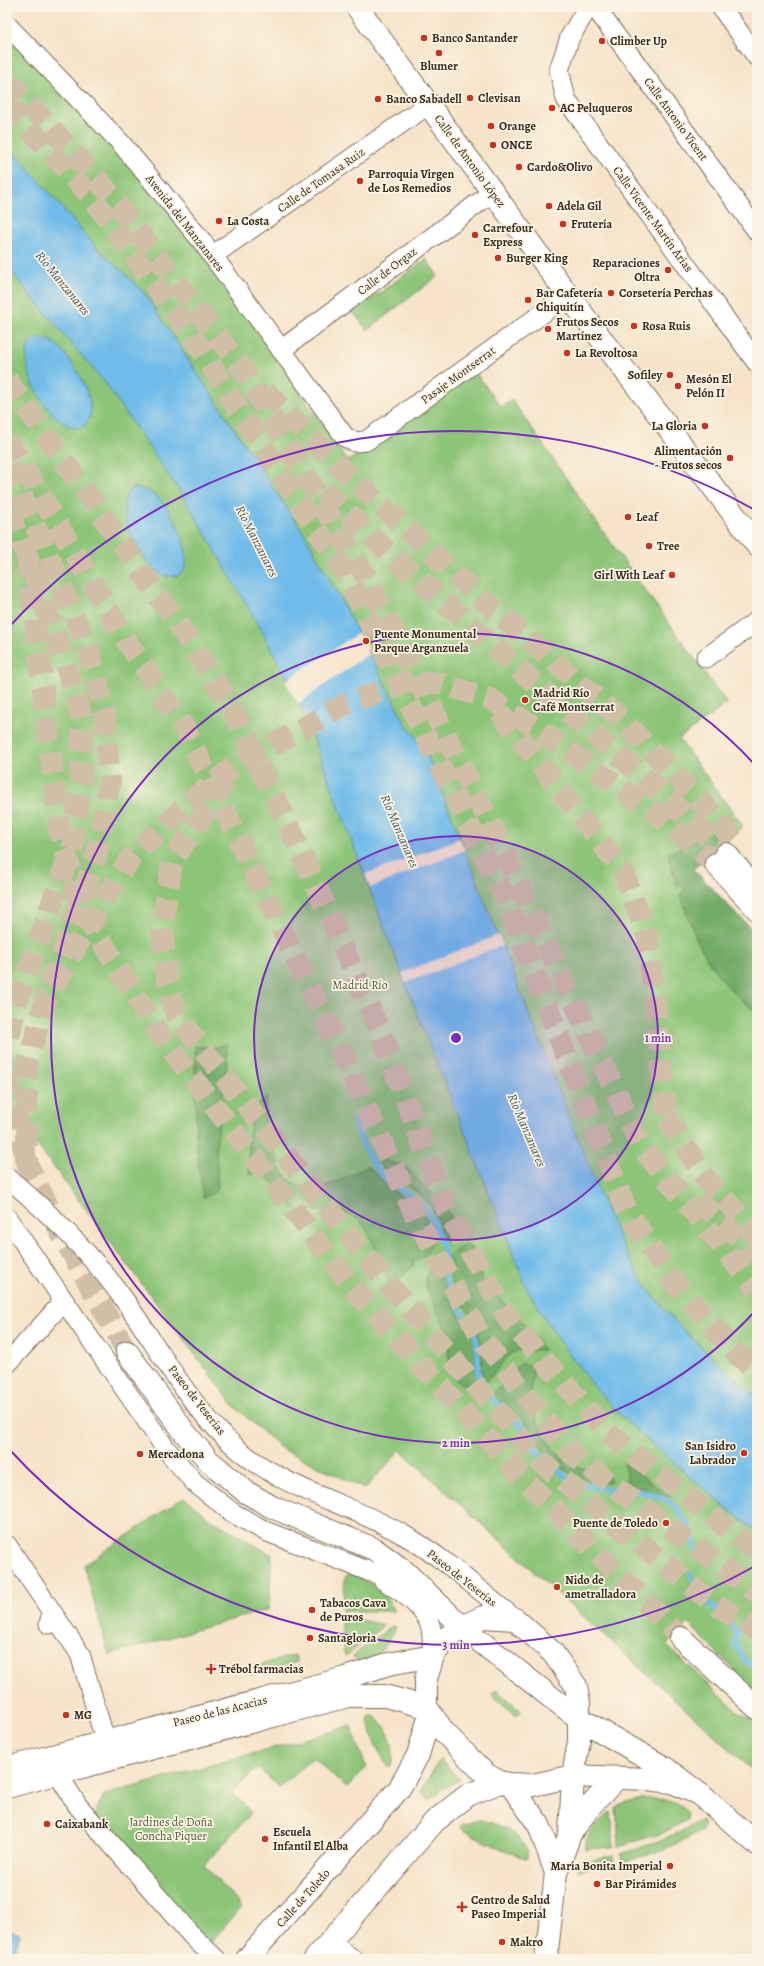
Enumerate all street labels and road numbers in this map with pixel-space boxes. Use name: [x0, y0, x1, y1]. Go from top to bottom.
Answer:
street label: Calle Antonio Vicent: [640, 74, 712, 164]
street label: Calle de Antonio López: [431, 111, 509, 211]
street label: Calle de Tomasa Ruiz: [274, 144, 368, 216]
street label: Calle Vicente Martín Arias: [609, 163, 697, 275]
street label: Avenida del Manzanares: [141, 170, 228, 275]
street label: Calle de Orgaz: [354, 243, 420, 299]
street label: Pasaje Montserrat: [418, 343, 498, 407]
street label: Paseo de Yeserías: [165, 1362, 229, 1438]
street label: Paseo de Yeserías: [424, 1546, 500, 1610]
street label: Paseo de las Acacias: [171, 1691, 269, 1730]
street label: Calle de Toledo: [272, 1865, 334, 1931]

